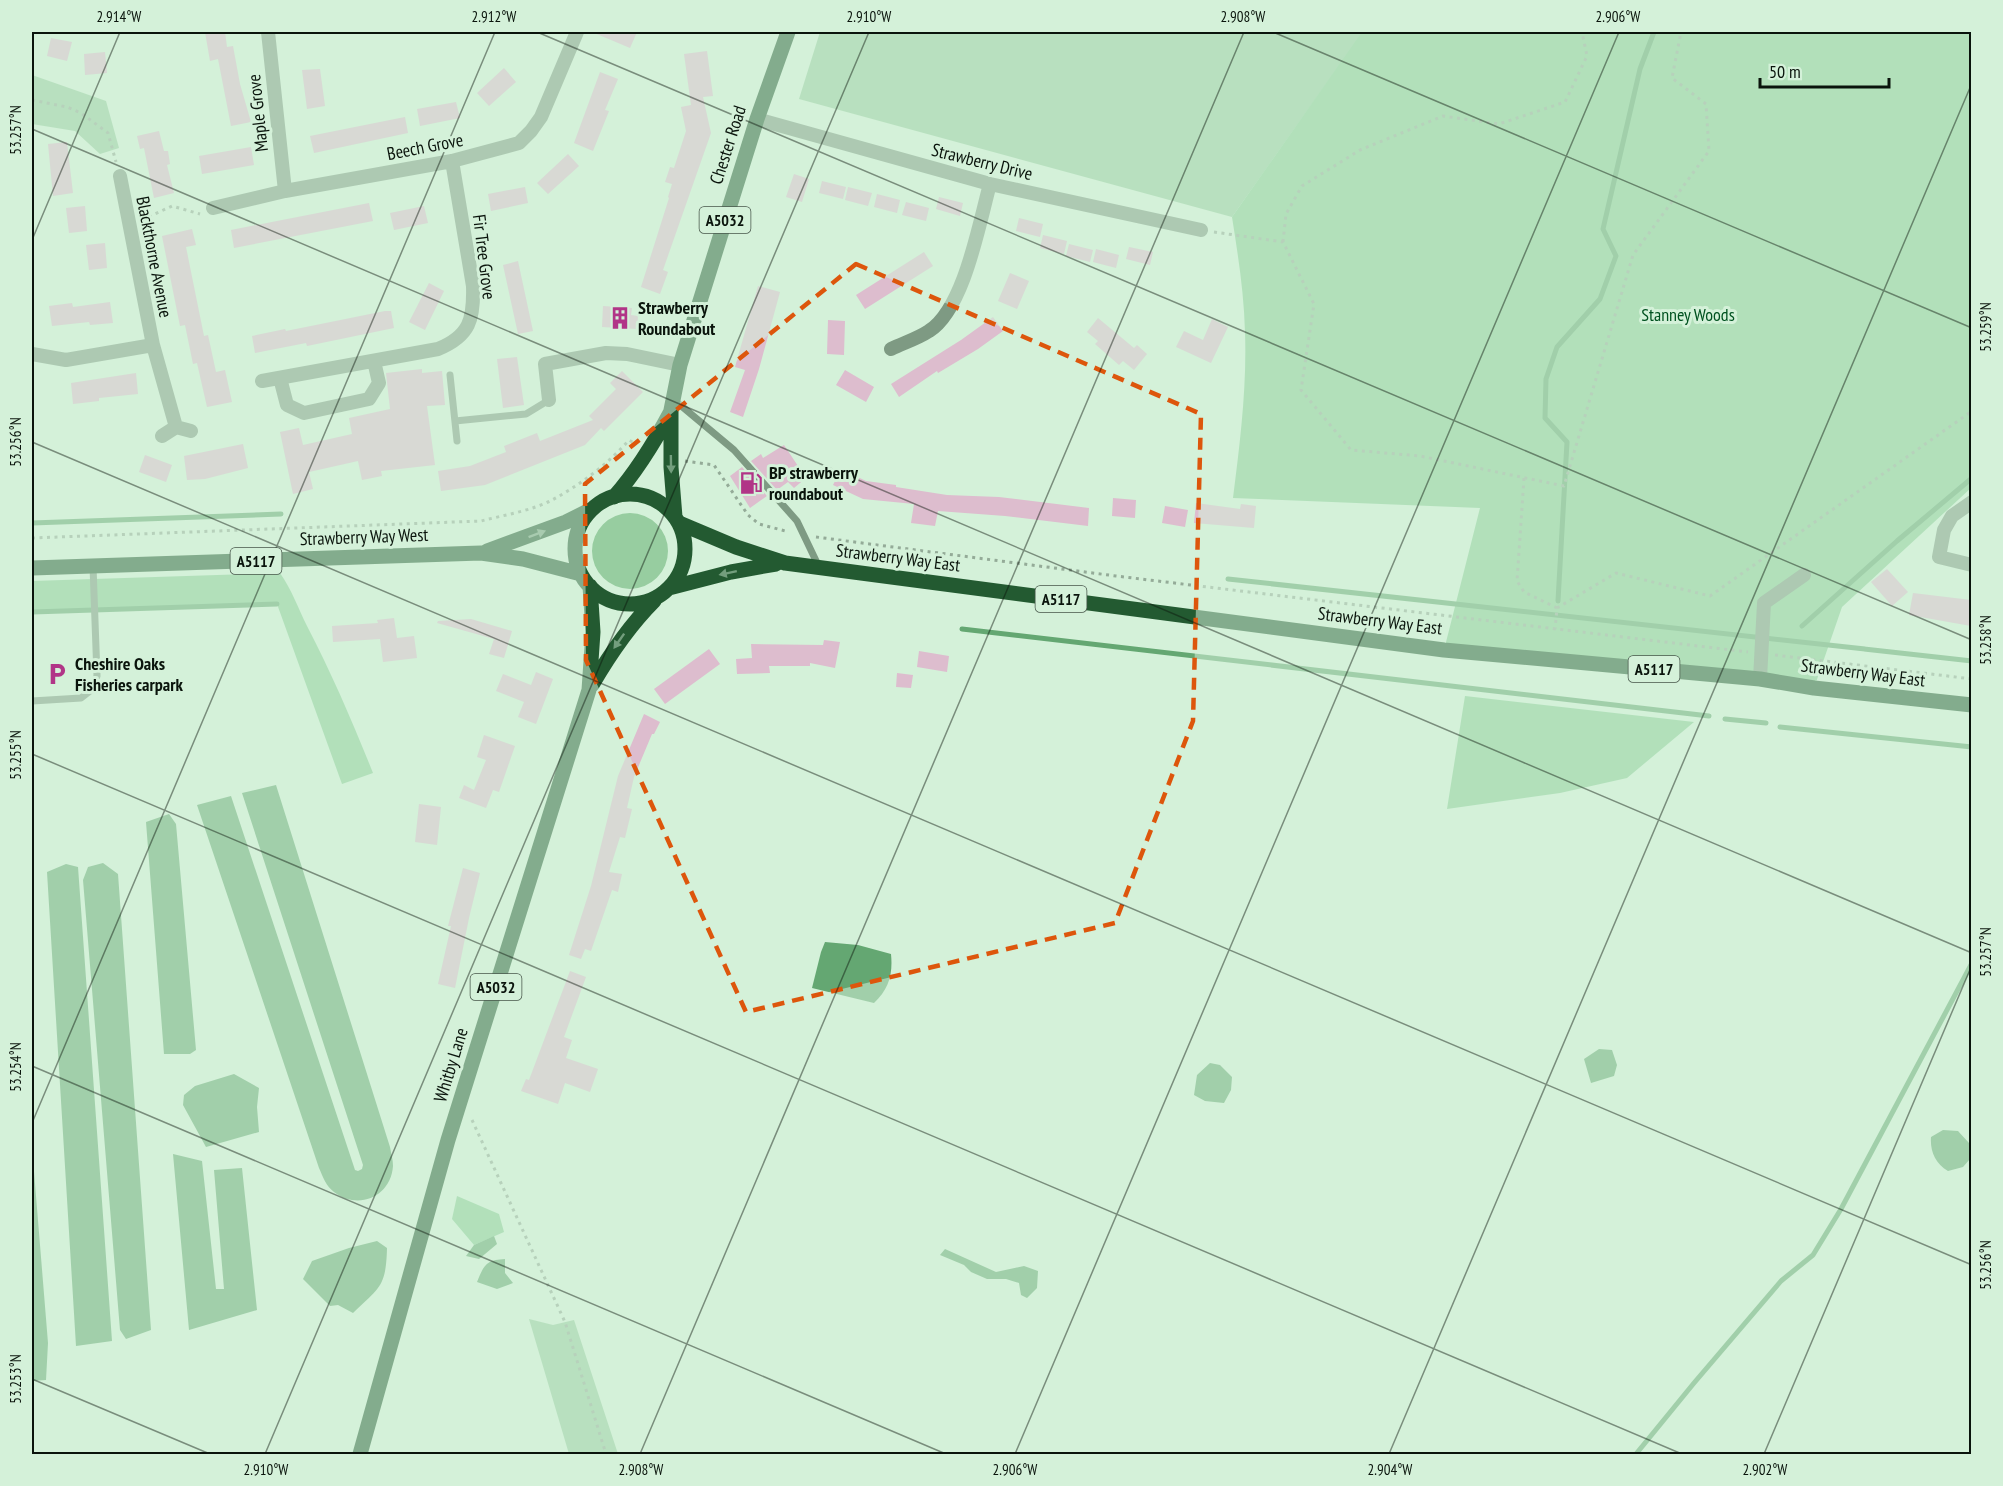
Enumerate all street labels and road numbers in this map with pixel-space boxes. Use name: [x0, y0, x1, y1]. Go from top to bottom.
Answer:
street label: Maple Grove: [242, 73, 273, 153]
street label: Chester Road: [704, 103, 751, 187]
street label: Beech Grove: [385, 128, 465, 165]
street label: Strawberry Drive: [929, 138, 1035, 185]
street label: Blackthorne Avenue: [131, 194, 178, 319]
road number: A5032: [700, 207, 750, 233]
street label: Fir Tree Grove: [468, 213, 501, 301]
street label: Strawberry Way West: [299, 523, 429, 550]
street label: Strawberry Way East: [835, 538, 962, 577]
road number: A5117: [230, 548, 282, 574]
road number: A5117: [1036, 586, 1086, 612]
street label: Strawberry Way East: [1317, 601, 1444, 640]
street label: Strawberry Way East: [1800, 653, 1927, 692]
road number: A5117: [1628, 656, 1680, 682]
road number: A5032: [470, 974, 522, 1000]
street label: Whitby Lane: [428, 1025, 473, 1105]

